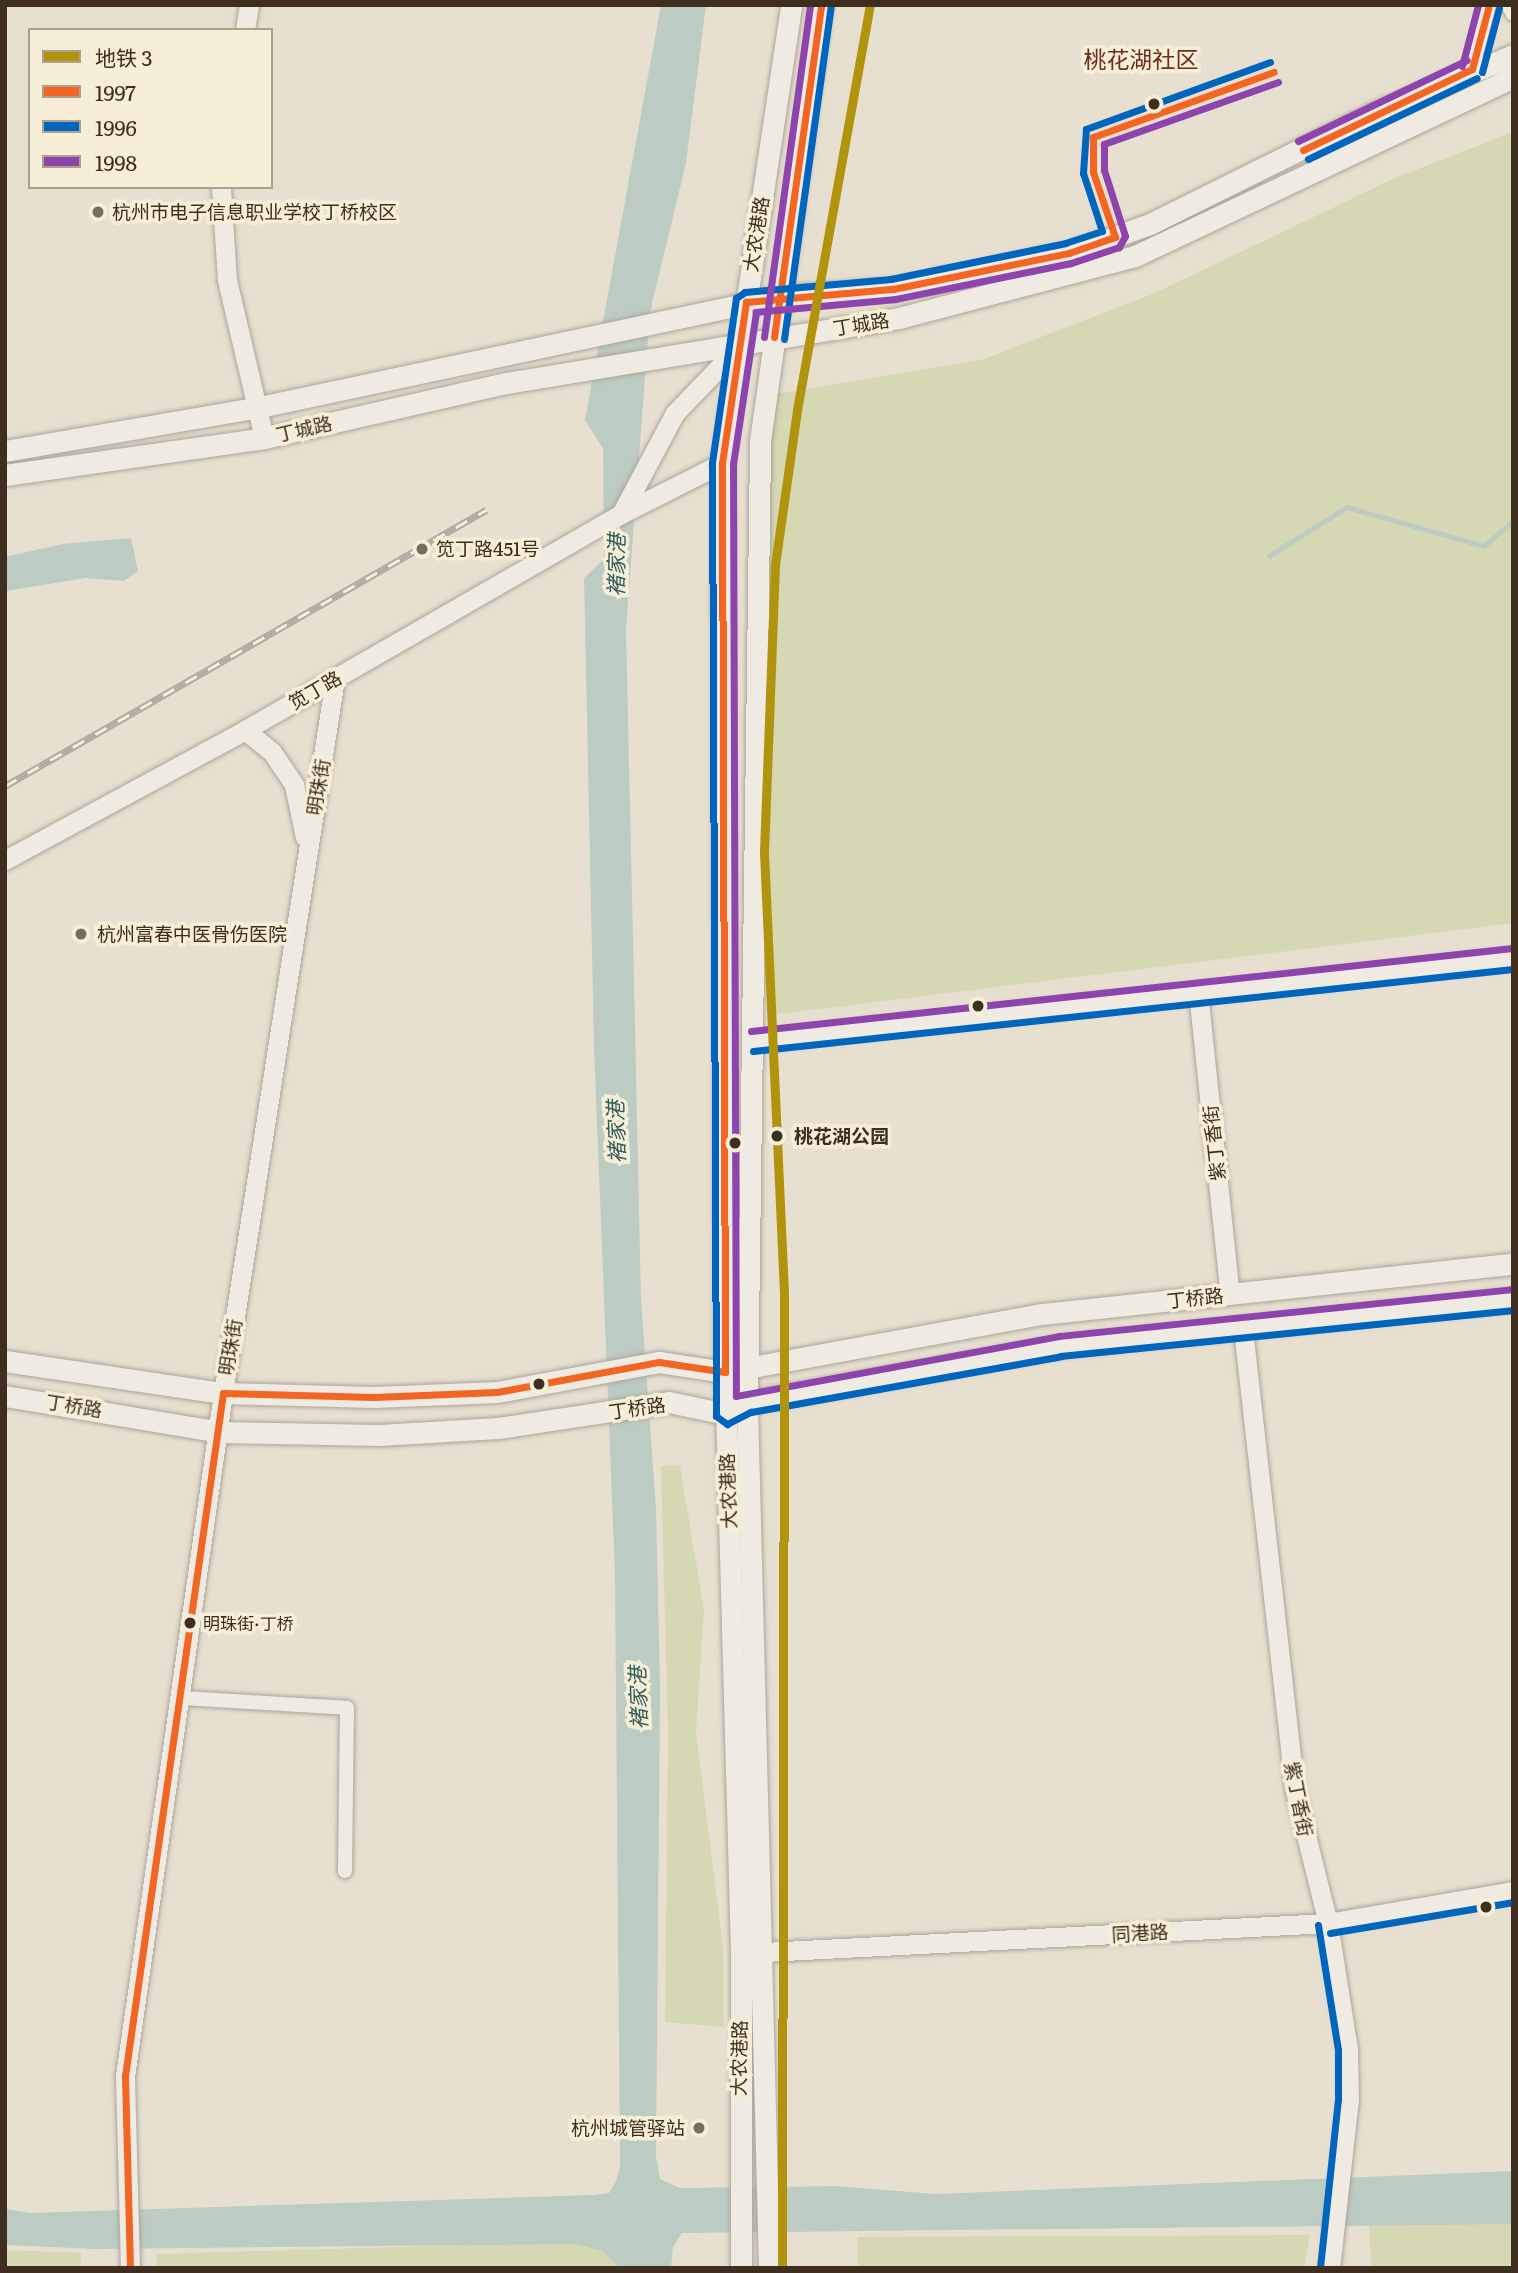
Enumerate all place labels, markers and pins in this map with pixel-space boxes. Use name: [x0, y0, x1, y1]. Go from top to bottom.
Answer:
unlabelled marker: [1147, 97, 1161, 111]
place label: 杭州市电子信息职业学校丁桥校区: [112, 201, 397, 223]
marker: 杭州市电子信息职业学校丁桥校区: [90, 204, 106, 220]
place label: 笕丁路451号: [436, 538, 540, 560]
marker: 笕丁路451号: [414, 541, 430, 557]
place label: 杭州富春中医骨伤医院: [97, 923, 287, 945]
marker: 杭州富春中医骨伤医院: [71, 924, 91, 944]
unlabelled marker: [971, 999, 985, 1013]
marker: 桃花湖公园: [766, 1125, 788, 1147]
place label: 桃花湖公园: [794, 1125, 889, 1147]
unlabelled marker: [728, 1136, 742, 1150]
unlabelled marker: [532, 1377, 546, 1391]
place label: 明珠街·丁桥: [203, 1613, 294, 1633]
marker: 明珠街·丁桥: [183, 1616, 197, 1630]
unlabelled marker: [1479, 1900, 1493, 1914]
place label: 杭州城管驿站: [571, 2117, 685, 2139]
marker: 杭州城管驿站: [691, 2120, 707, 2136]

